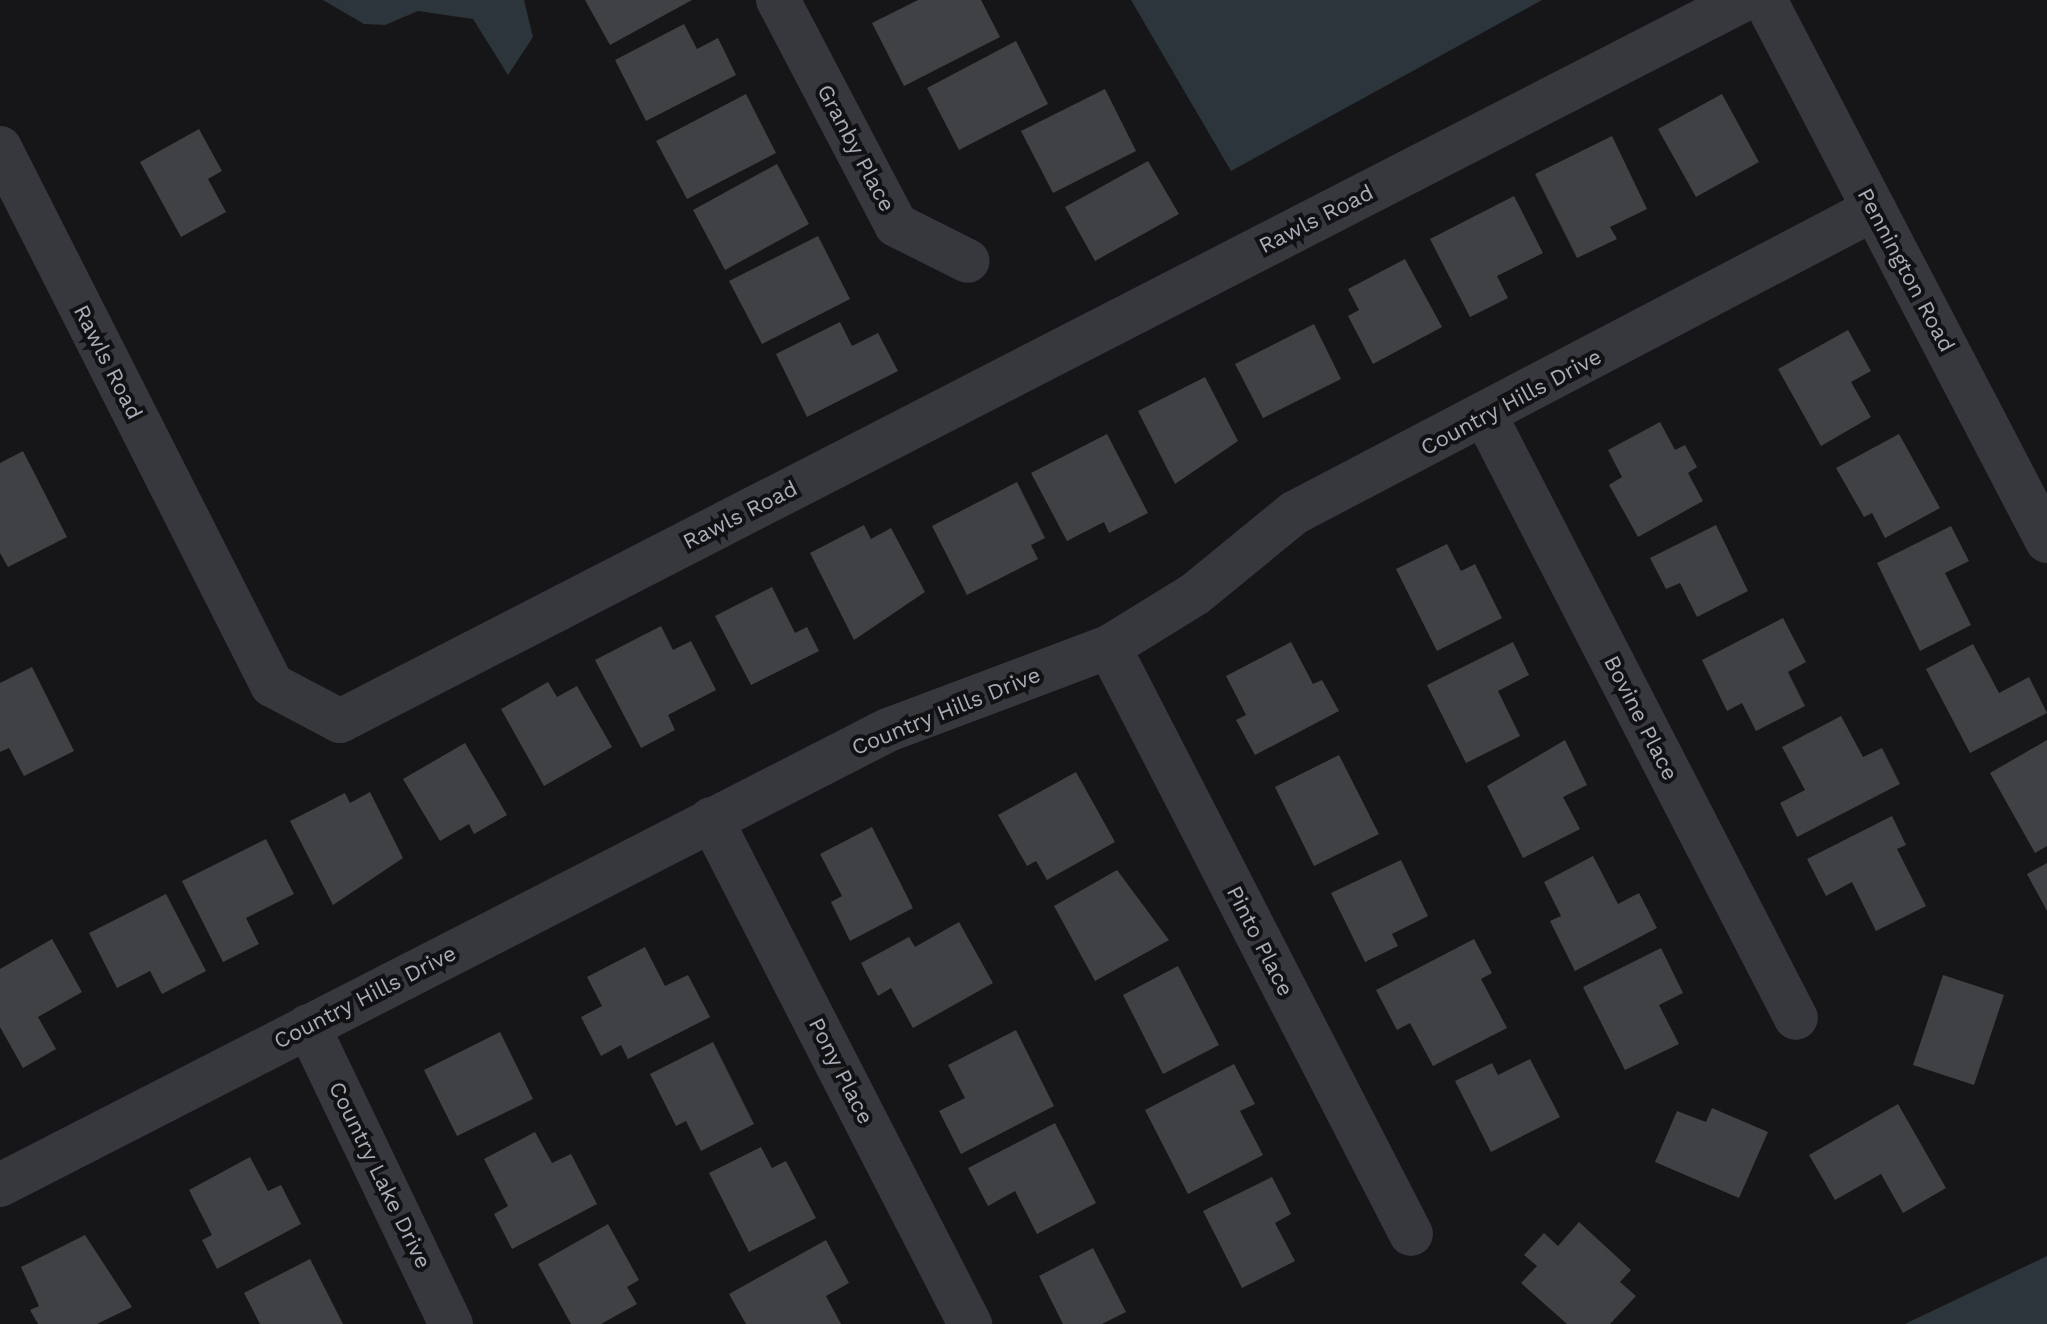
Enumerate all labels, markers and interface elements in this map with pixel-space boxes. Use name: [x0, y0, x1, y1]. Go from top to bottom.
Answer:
street label: Granby Place: [811, 80, 901, 216]
street label: Rawls Road: [1254, 179, 1378, 259]
street label: Pennington Road: [1852, 184, 1960, 356]
street label: Rawls Road: [68, 300, 148, 424]
street label: Country Hills Drive: [1416, 343, 1606, 461]
street label: Rawls Road: [678, 475, 802, 555]
street label: Bovine Place: [1598, 651, 1684, 785]
street label: Country Hills Drive: [848, 661, 1044, 761]
street label: Pinto Place: [1221, 881, 1299, 1001]
street label: Country Hills Drive: [269, 939, 461, 1055]
street label: Pony Place: [803, 1013, 879, 1129]
street label: Country Lake Drive: [323, 1077, 437, 1273]

